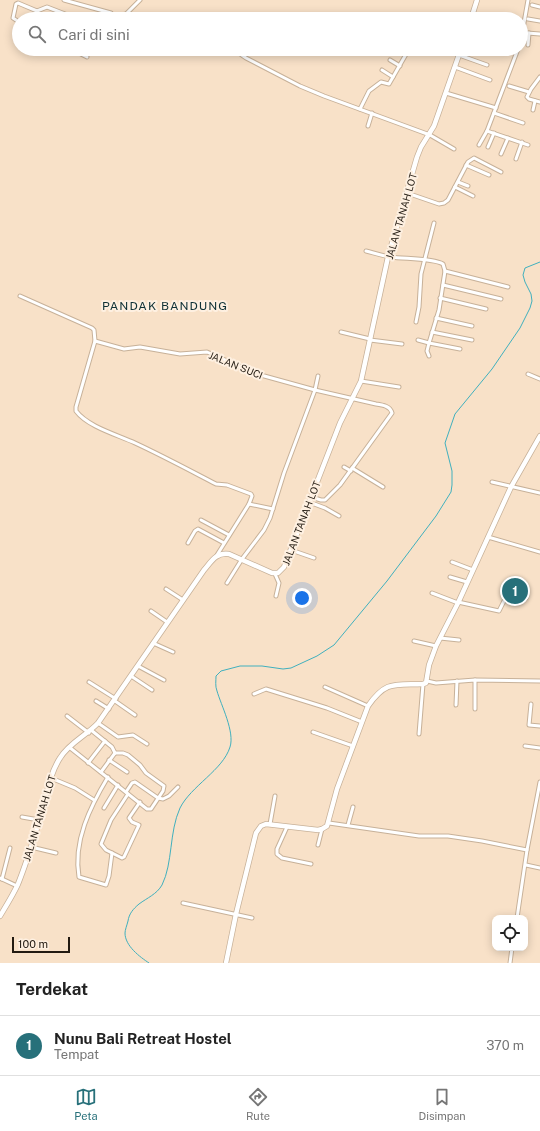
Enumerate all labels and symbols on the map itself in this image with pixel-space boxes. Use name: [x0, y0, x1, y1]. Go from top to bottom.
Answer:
street label: JALAN TANAH LOT: [383, 171, 419, 261]
district label: PANDAK BANDUNG: [102, 299, 228, 313]
street label: JALAN SUCI: [207, 349, 265, 381]
street label: JALAN TANAH LOT: [279, 479, 323, 567]
pin: 1: [502, 576, 528, 606]
your location: [292, 588, 312, 608]
street label: JALAN TANAH LOT: [20, 773, 58, 863]
scale bar: [12, 935, 70, 954]

